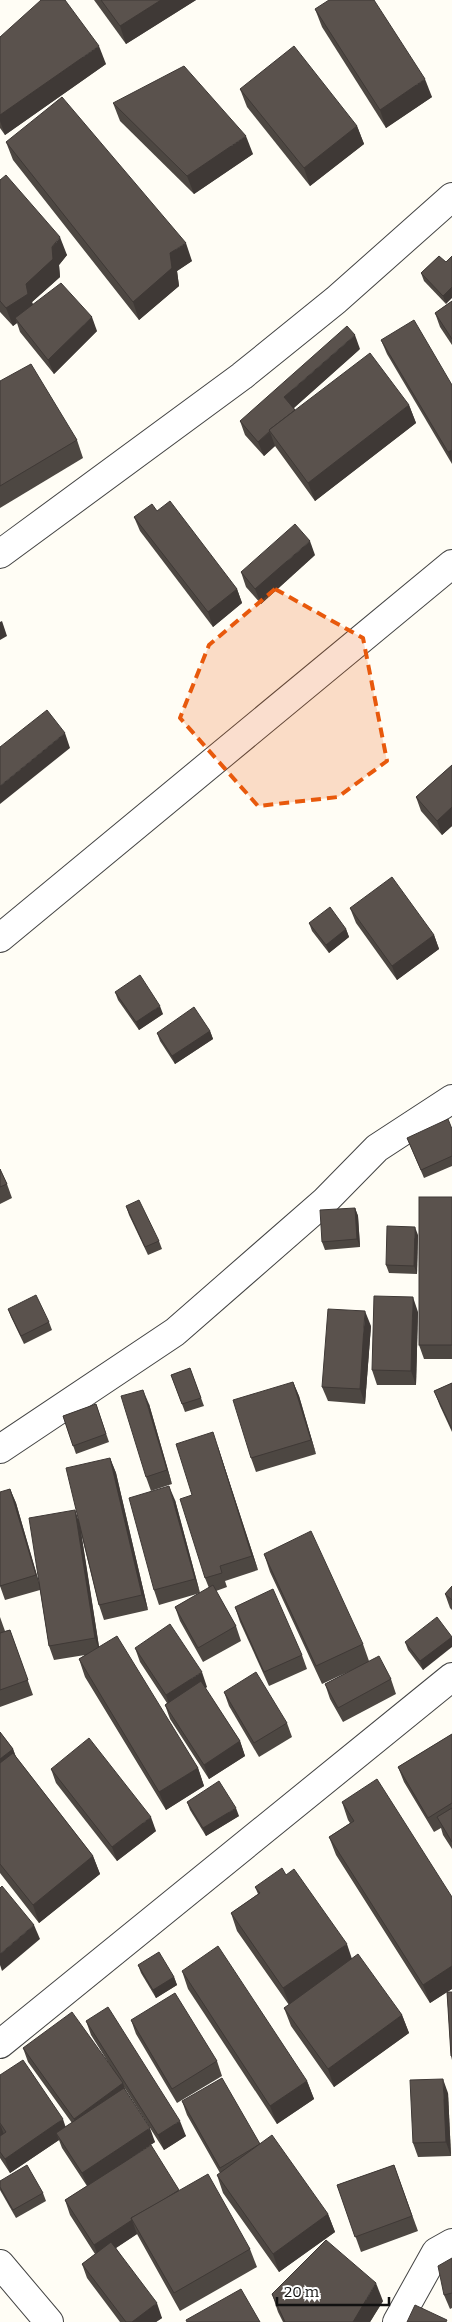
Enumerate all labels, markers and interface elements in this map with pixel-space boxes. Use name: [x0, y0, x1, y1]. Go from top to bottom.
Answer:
scale bar: [277, 2274, 390, 2306]
text: 20 m: [284, 2283, 320, 2301]

